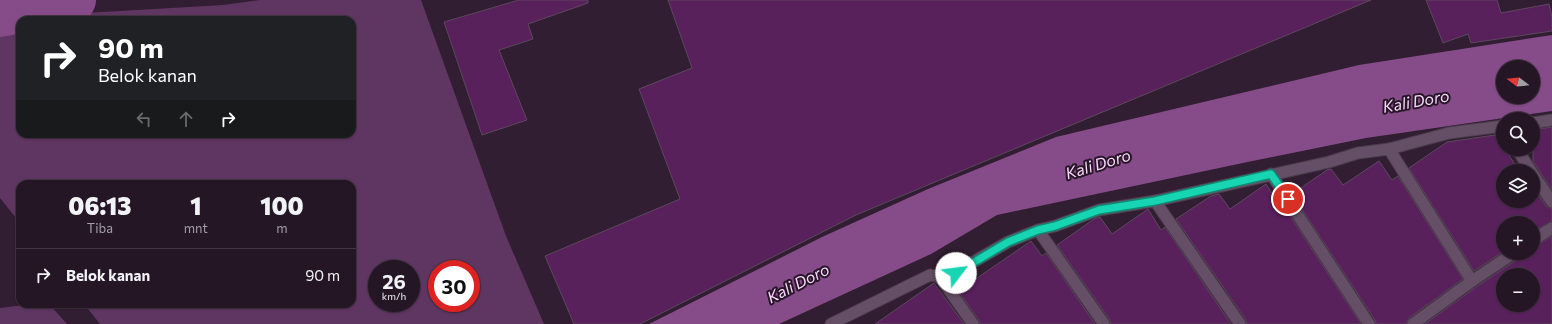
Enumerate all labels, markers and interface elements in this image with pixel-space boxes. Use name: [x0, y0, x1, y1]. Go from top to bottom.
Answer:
text: 90 m: [98, 30, 164, 64]
icon: right: [32, 32, 84, 84]
north arrow: [1496, 60, 1540, 104]
map controls: [1496, 60, 1540, 312]
text: Belok kanan: [98, 64, 197, 86]
water label: Kali Doro: [1381, 85, 1451, 116]
icon: left: [133, 108, 155, 130]
icon: ahead: [175, 108, 197, 130]
icon: right: [217, 108, 239, 130]
button: search: [1496, 112, 1540, 156]
water label: Kali Doro: [1063, 145, 1133, 182]
button: layers: [1496, 164, 1540, 208]
pin: [1271, 182, 1305, 216]
icon: arrive: [1277, 188, 1299, 210]
text: 06:13: [68, 191, 131, 220]
text: 1: [190, 191, 201, 220]
text: 100: [260, 191, 304, 220]
button: +: [1496, 216, 1540, 260]
text: Tiba: [87, 220, 113, 236]
text: mnt: [184, 220, 208, 236]
text: m: [276, 220, 288, 236]
position arrow: [935, 252, 977, 294]
water label: Kali Doro: [763, 259, 832, 306]
speed limit sign: 30: [428, 260, 480, 312]
icon: right: [32, 264, 54, 286]
text: Belok kanan: [66, 266, 150, 284]
text: 90 m: [305, 266, 340, 284]
button: −: [1496, 268, 1540, 312]
text: 26: [382, 269, 406, 293]
text: km/h: [382, 290, 406, 302]

